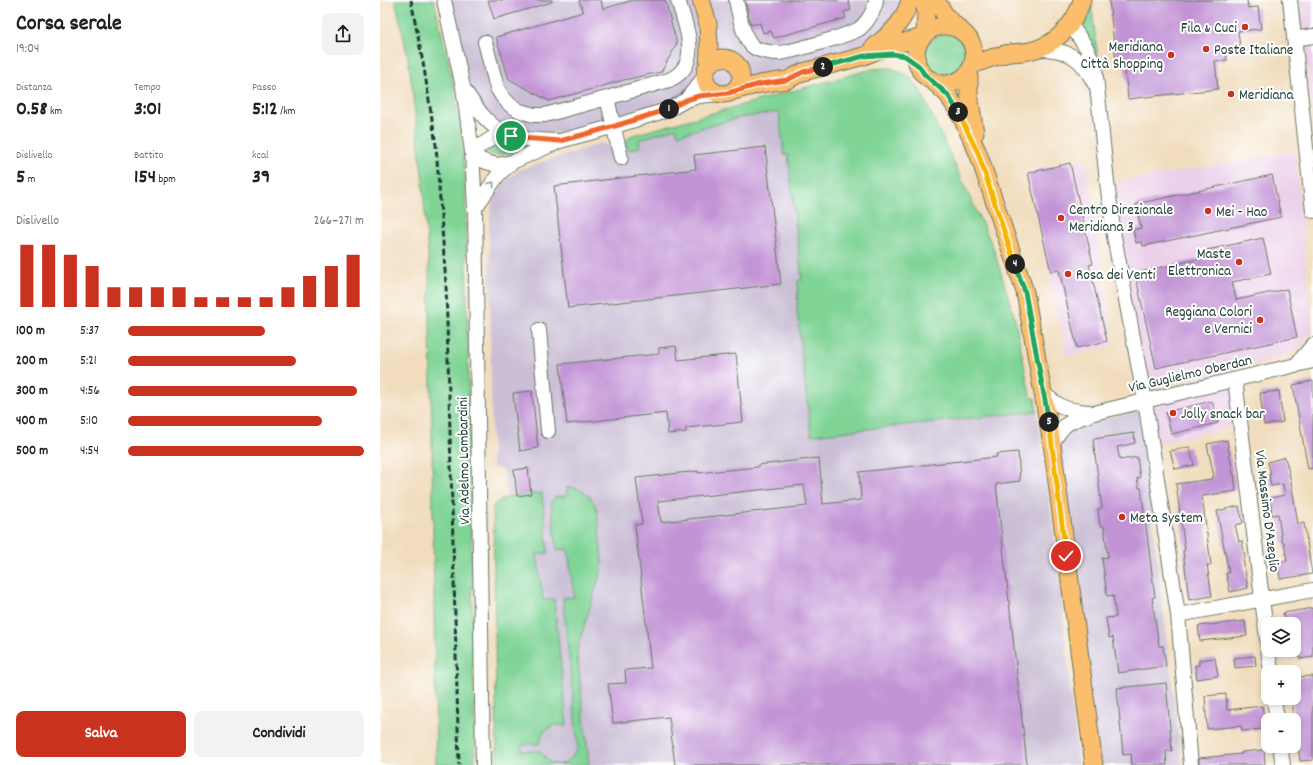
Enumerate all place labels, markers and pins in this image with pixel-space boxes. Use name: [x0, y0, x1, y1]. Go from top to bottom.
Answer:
place label: Fila & Cuci: [1181, 18, 1237, 40]
marker: Fila & Cuci: [1240, 22, 1250, 32]
place label: Meridiana Città Shopping: [1081, 37, 1164, 76]
place label: Poste Italiane: [1214, 40, 1294, 62]
marker: Poste Italiane: [1201, 44, 1211, 54]
marker: Meridiana Città Shopping: [1166, 50, 1176, 60]
pin: 2: [813, 57, 833, 77]
place label: Meridiana: [1239, 85, 1294, 107]
marker: Meridiana: [1226, 89, 1236, 99]
pin: 1: [659, 99, 679, 119]
pin: 3: [948, 102, 968, 122]
pin: [494, 119, 528, 153]
place label: Centro Direzionale Meridiana 3: [1069, 200, 1173, 239]
place label: Mei - Hao: [1216, 202, 1268, 224]
marker: Mei - Hao: [1203, 206, 1213, 216]
marker: Centro Direzionale Meridiana 3: [1056, 213, 1066, 223]
place label: Maste Elettronica: [1168, 244, 1232, 283]
pin: 4: [1005, 254, 1025, 274]
marker: Maste Elettronica: [1234, 257, 1244, 267]
place label: Rosa dei Venti: [1076, 265, 1156, 287]
marker: Rosa dei Venti: [1063, 269, 1073, 279]
place label: Reggiana Colori e Vernici: [1165, 302, 1252, 341]
marker: Reggiana Colori e Vernici: [1255, 315, 1265, 325]
place label: Jolly snack bar: [1181, 404, 1265, 426]
marker: Jolly snack bar: [1168, 408, 1178, 418]
pin: 5: [1039, 412, 1059, 432]
place label: Meta System: [1130, 508, 1203, 530]
marker: Meta System: [1117, 512, 1127, 522]
pin: [1049, 539, 1083, 573]

